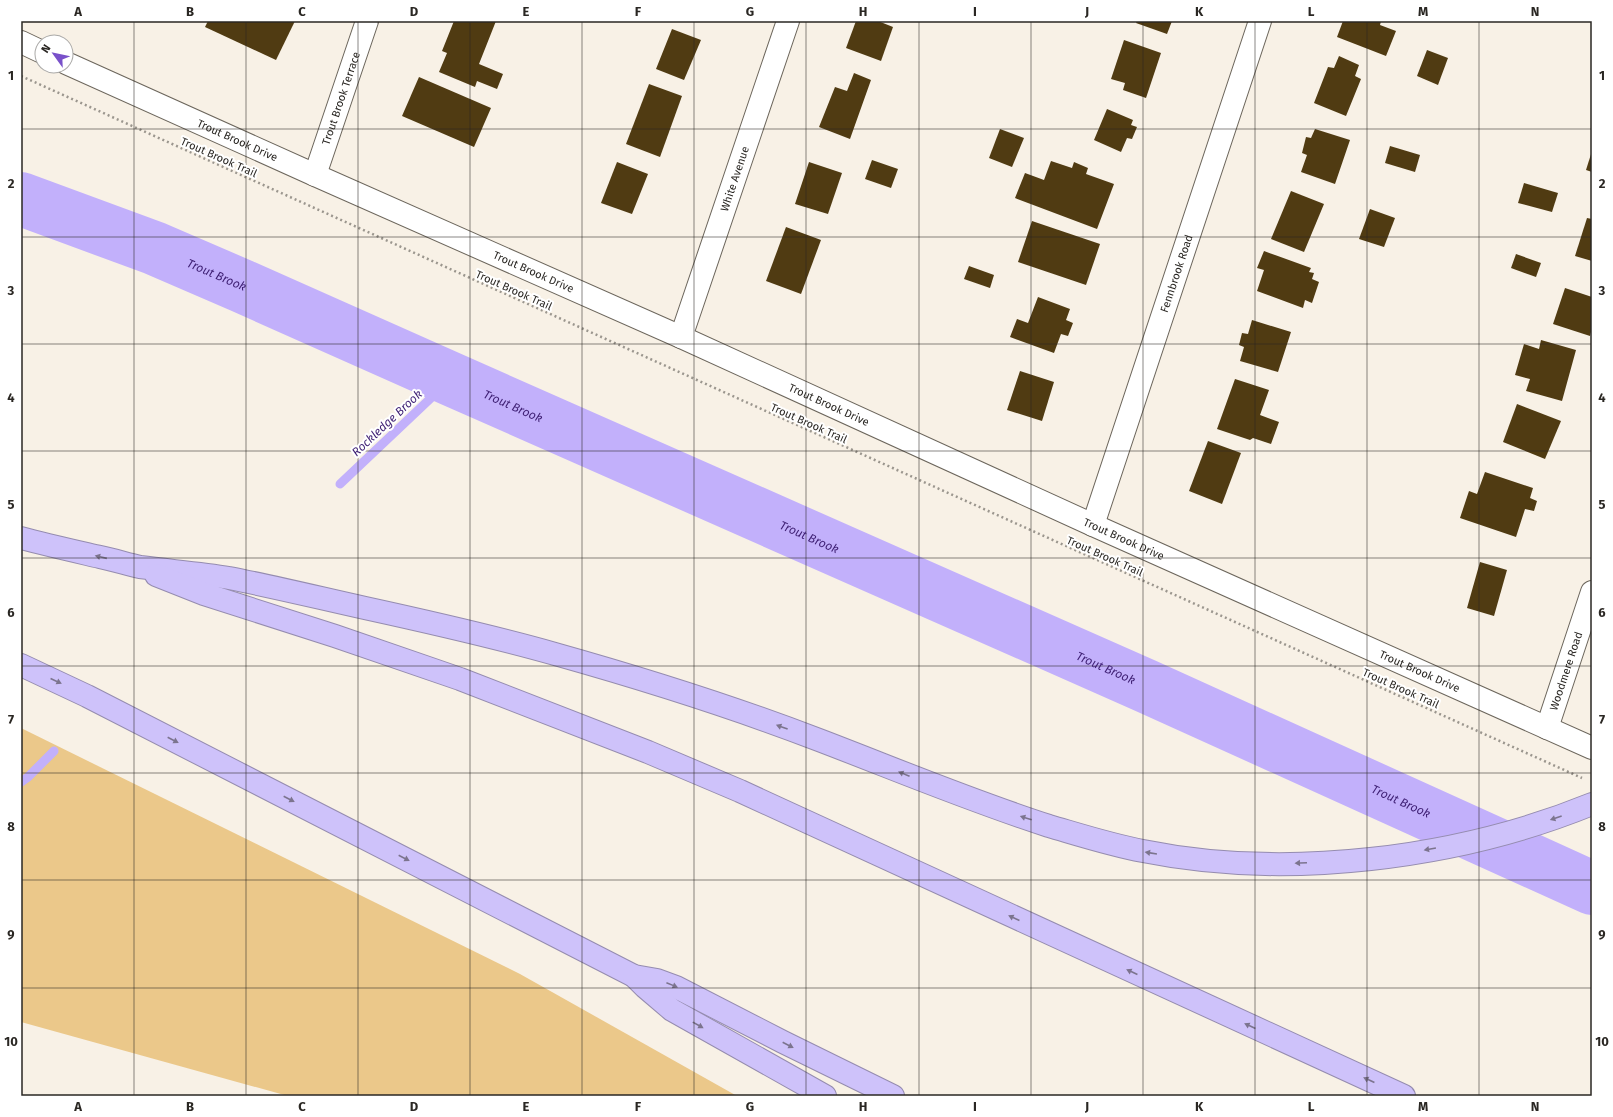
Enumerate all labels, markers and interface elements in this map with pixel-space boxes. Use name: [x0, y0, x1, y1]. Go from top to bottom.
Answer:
text: A: [73, 4, 82, 19]
text: B: [186, 4, 194, 19]
text: C: [298, 4, 306, 19]
text: D: [410, 4, 419, 19]
text: E: [523, 4, 530, 19]
text: F: [635, 4, 642, 19]
text: G: [746, 4, 754, 19]
text: H: [859, 4, 867, 19]
text: I: [973, 4, 977, 19]
text: J: [1084, 4, 1089, 19]
text: K: [1195, 4, 1204, 19]
text: L: [1308, 4, 1315, 19]
text: M: [1418, 4, 1428, 19]
text: N: [1531, 4, 1539, 19]
north arrow: [34, 34, 74, 74]
text: N: [39, 42, 53, 55]
street label: Trout Brook Terrace: [320, 50, 363, 147]
text: 1: [8, 68, 14, 83]
text: 1: [1599, 68, 1605, 83]
street label: Trout Brook Drive: [195, 117, 280, 164]
street label: Trout Brook Trail: [178, 135, 259, 180]
street label: White Avenue: [718, 145, 752, 213]
text: 2: [8, 176, 15, 191]
text: 2: [1599, 176, 1606, 191]
street label: Fennbrook Road: [1158, 233, 1196, 314]
street label: Trout Brook Drive: [491, 249, 576, 296]
water label: Trout Brook: [185, 256, 249, 294]
street label: Trout Brook Trail: [473, 268, 554, 313]
text: 3: [7, 283, 15, 298]
text: 3: [1598, 283, 1606, 298]
street label: Trout Brook Drive: [787, 381, 871, 429]
water label: Rockledge Brook: [349, 387, 425, 459]
water label: Trout Brook: [481, 387, 545, 426]
text: 4: [7, 390, 15, 405]
text: 4: [1598, 390, 1606, 405]
street label: Trout Brook Trail: [768, 401, 849, 446]
text: 5: [8, 497, 15, 512]
text: 5: [1599, 497, 1606, 512]
street label: Trout Brook Drive: [1081, 516, 1166, 563]
water label: Trout Brook: [778, 518, 841, 557]
street label: Trout Brook Trail: [1064, 534, 1145, 579]
one-way arrow: [95, 554, 107, 560]
text: 6: [7, 605, 15, 620]
text: 6: [1598, 605, 1606, 620]
street label: Woodmere Road: [1547, 630, 1585, 712]
street label: Trout Brook Drive: [1377, 648, 1462, 695]
water label: Trout Brook: [1074, 649, 1138, 688]
street label: Trout Brook Trail: [1360, 666, 1441, 711]
one-way arrow: [51, 678, 62, 684]
text: 7: [8, 712, 14, 727]
text: 7: [1599, 712, 1605, 727]
one-way arrow: [776, 723, 788, 729]
one-way arrow: [167, 736, 178, 743]
one-way arrow: [897, 770, 909, 776]
water label: Trout Brook: [1369, 782, 1433, 821]
one-way arrow: [283, 795, 294, 802]
one-way arrow: [1019, 815, 1031, 821]
one-way arrow: [1549, 815, 1561, 821]
text: 8: [7, 819, 15, 834]
text: 8: [1598, 819, 1606, 834]
one-way arrow: [1424, 847, 1436, 853]
one-way arrow: [1145, 850, 1157, 856]
one-way arrow: [399, 854, 410, 861]
one-way arrow: [1295, 860, 1307, 867]
one-way arrow: [1008, 915, 1020, 921]
text: 9: [7, 927, 15, 942]
text: 9: [1598, 927, 1606, 942]
one-way arrow: [1126, 969, 1138, 975]
one-way arrow: [666, 983, 678, 989]
one-way arrow: [692, 1022, 704, 1029]
one-way arrow: [1245, 1023, 1256, 1029]
text: 10: [4, 1034, 18, 1049]
text: 10: [1595, 1034, 1609, 1049]
one-way arrow: [782, 1042, 793, 1048]
one-way arrow: [1363, 1077, 1374, 1083]
text: A: [73, 1099, 82, 1114]
text: B: [186, 1099, 194, 1114]
text: C: [298, 1099, 306, 1114]
text: D: [410, 1099, 419, 1114]
text: E: [523, 1099, 530, 1114]
text: F: [635, 1099, 642, 1114]
text: G: [746, 1099, 754, 1114]
text: H: [859, 1099, 867, 1114]
text: I: [973, 1099, 977, 1114]
text: J: [1084, 1099, 1089, 1114]
text: K: [1195, 1099, 1204, 1114]
text: L: [1308, 1099, 1315, 1114]
text: M: [1418, 1099, 1428, 1114]
text: N: [1531, 1099, 1539, 1114]

